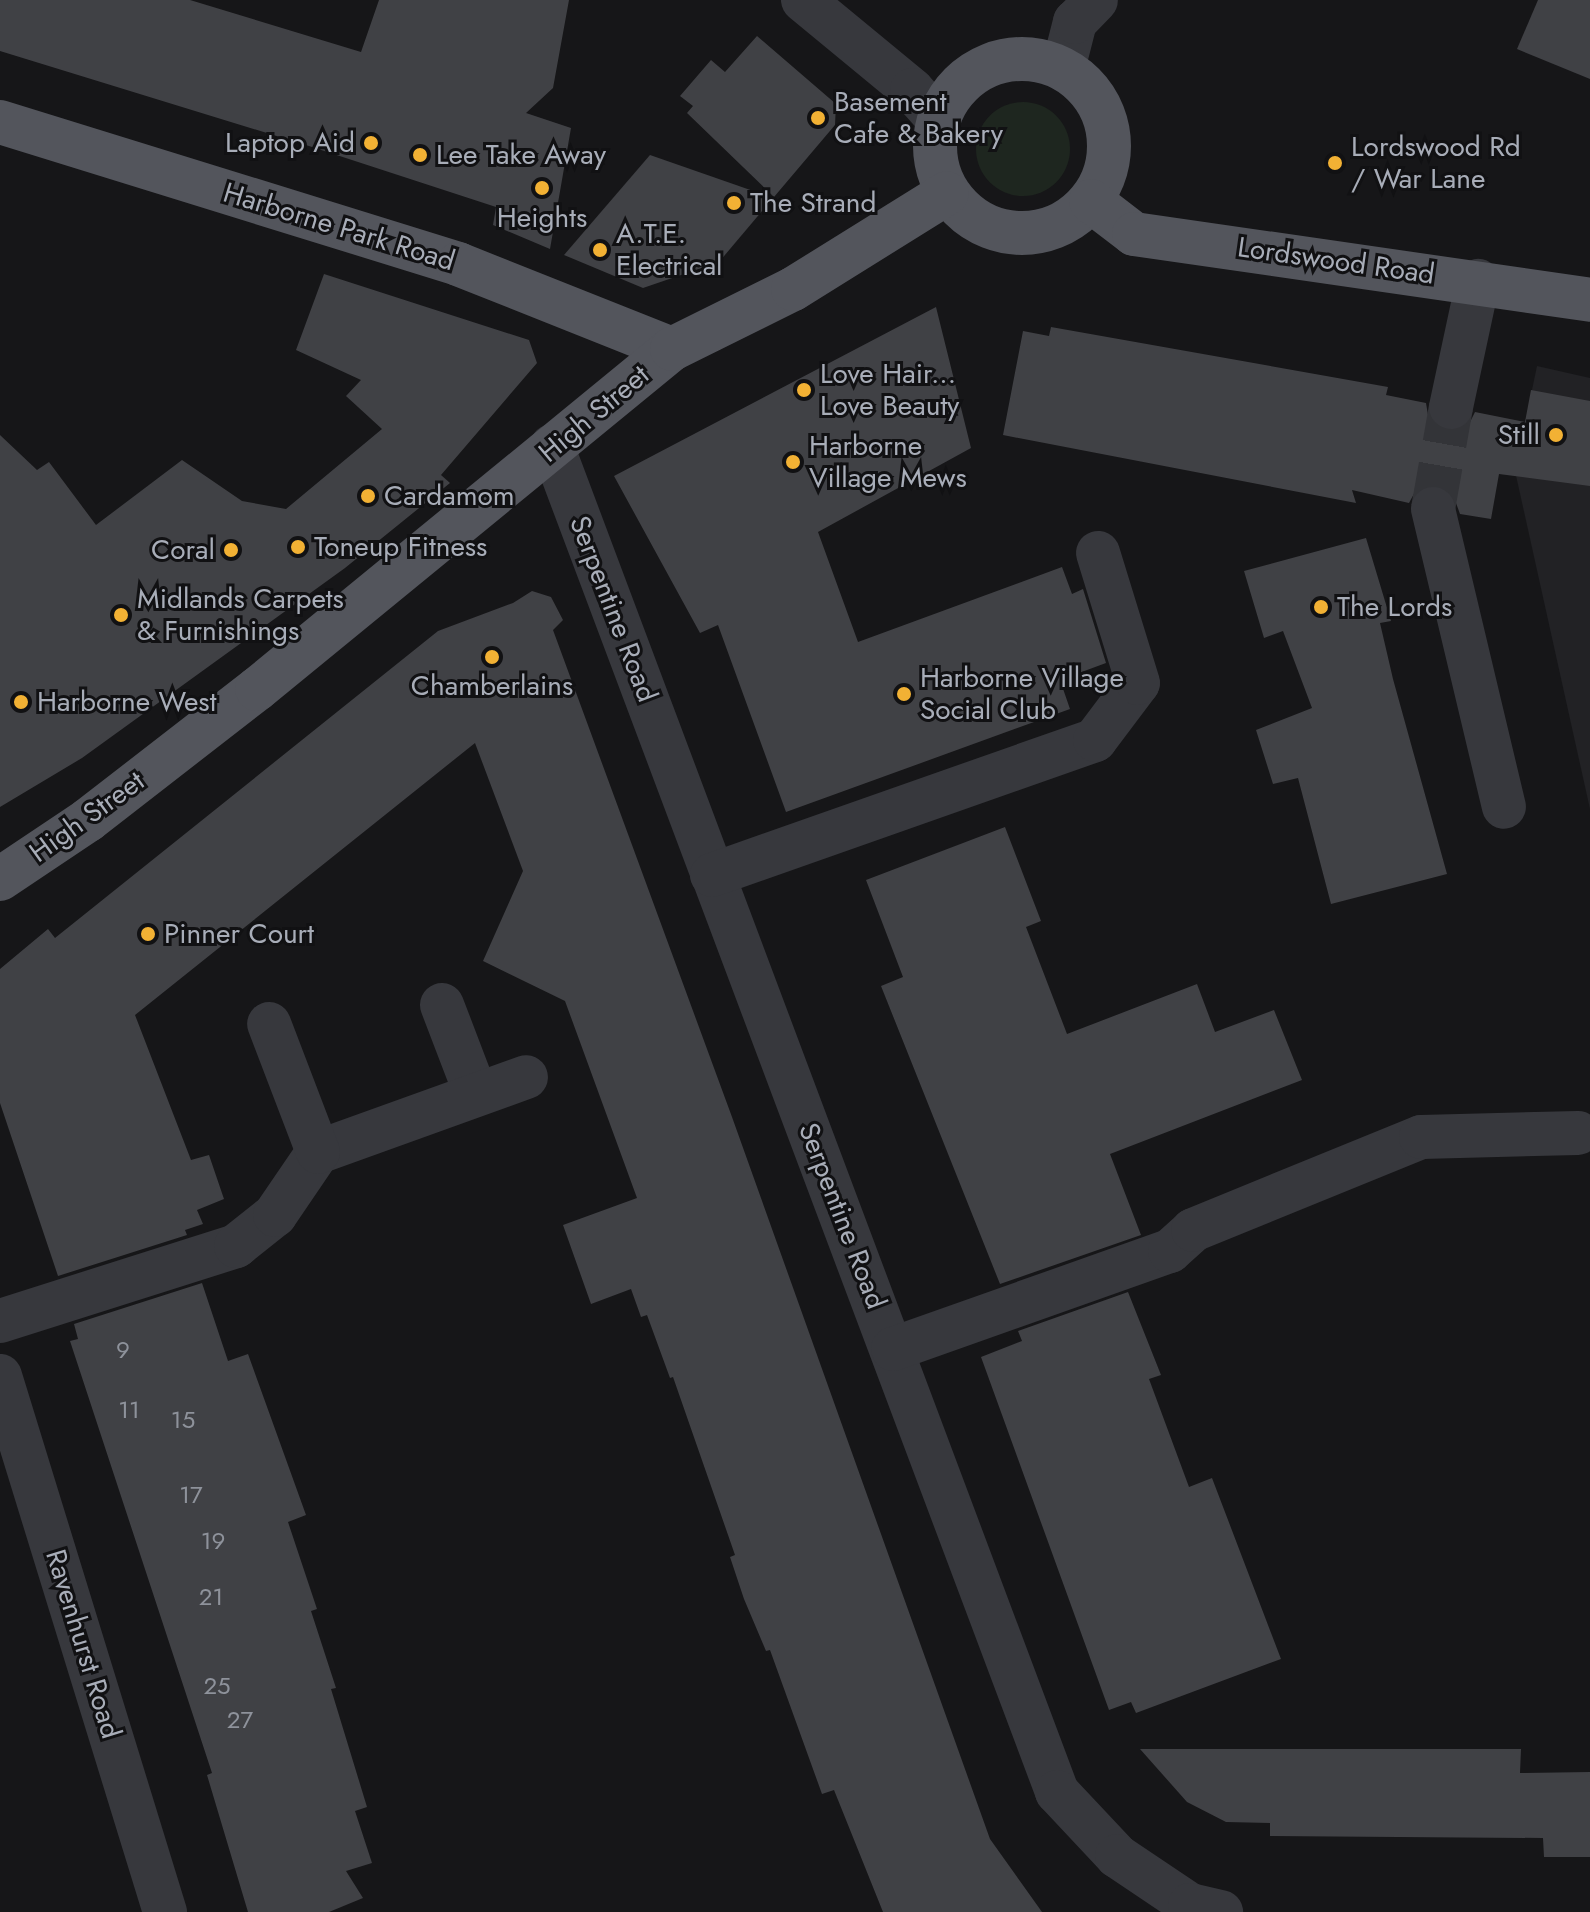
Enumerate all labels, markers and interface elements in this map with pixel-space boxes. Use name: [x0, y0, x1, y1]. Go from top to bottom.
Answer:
place label: Basement Cafe & Bakery: [834, 85, 1003, 151]
marker: Basement Cafe & Bakery: [809, 109, 827, 127]
place label: Laptop Aid: [225, 126, 355, 160]
place label: Lordswood Rd / War Lane: [1351, 130, 1521, 196]
marker: Laptop Aid: [362, 134, 380, 152]
place label: Lee Take Away: [436, 138, 606, 172]
marker: Lee Take Away: [411, 146, 429, 164]
marker: Lordswood Rd / War Lane: [1326, 154, 1344, 172]
street label: Harborne Park Road: [219, 176, 459, 278]
marker: Heights: [533, 179, 551, 197]
place label: The Strand: [750, 186, 876, 220]
marker: The Strand: [725, 194, 743, 212]
place label: Heights: [497, 201, 587, 235]
place label: A.T.E. Electrical: [616, 217, 723, 283]
street label: Lordswood Road: [1235, 231, 1437, 291]
marker: A.T.E. Electrical: [591, 241, 609, 259]
place label: Love Hair... Love Beauty: [820, 357, 959, 423]
street label: High Street: [532, 358, 656, 470]
marker: Love Hair... Love Beauty: [795, 381, 813, 399]
place label: Still: [1498, 418, 1540, 452]
marker: Still: [1547, 426, 1565, 444]
place label: Harborne Village Mews: [809, 429, 967, 495]
marker: Harborne Village Mews: [784, 453, 802, 471]
place label: Cardamom: [384, 479, 515, 513]
marker: Cardamom: [359, 487, 377, 505]
street label: Serpentine Road: [562, 511, 664, 707]
place label: Toneup Fitness: [314, 530, 487, 564]
place label: Coral: [151, 533, 215, 567]
marker: Toneup Fitness: [289, 538, 307, 556]
marker: Coral: [222, 541, 240, 559]
place label: Midlands Carpets & Furnishings: [137, 582, 344, 648]
place label: The Lords: [1337, 590, 1452, 624]
marker: The Lords: [1312, 598, 1330, 616]
marker: Midlands Carpets & Furnishings: [112, 606, 130, 624]
marker: Chamberlains: [483, 648, 501, 666]
place label: Harborne Village Social Club: [920, 661, 1124, 727]
place label: Chamberlains: [411, 669, 573, 703]
place label: Harborne West: [37, 685, 216, 719]
marker: Harborne Village Social Club: [895, 685, 913, 703]
marker: Harborne West: [12, 693, 30, 711]
street label: High Street: [23, 764, 151, 870]
place label: Pinner Court: [164, 917, 314, 951]
marker: Pinner Court: [139, 925, 157, 943]
street label: Serpentine Road: [791, 1118, 893, 1314]
house number: 9: [116, 1336, 130, 1364]
house number: 11: [118, 1396, 140, 1424]
house number: 15: [171, 1406, 195, 1434]
house number: 17: [179, 1481, 203, 1509]
house number: 19: [201, 1527, 225, 1555]
street label: Ravenhurst Road: [38, 1545, 128, 1743]
house number: 21: [199, 1583, 223, 1611]
house number: 25: [203, 1672, 231, 1700]
house number: 27: [227, 1706, 253, 1734]

